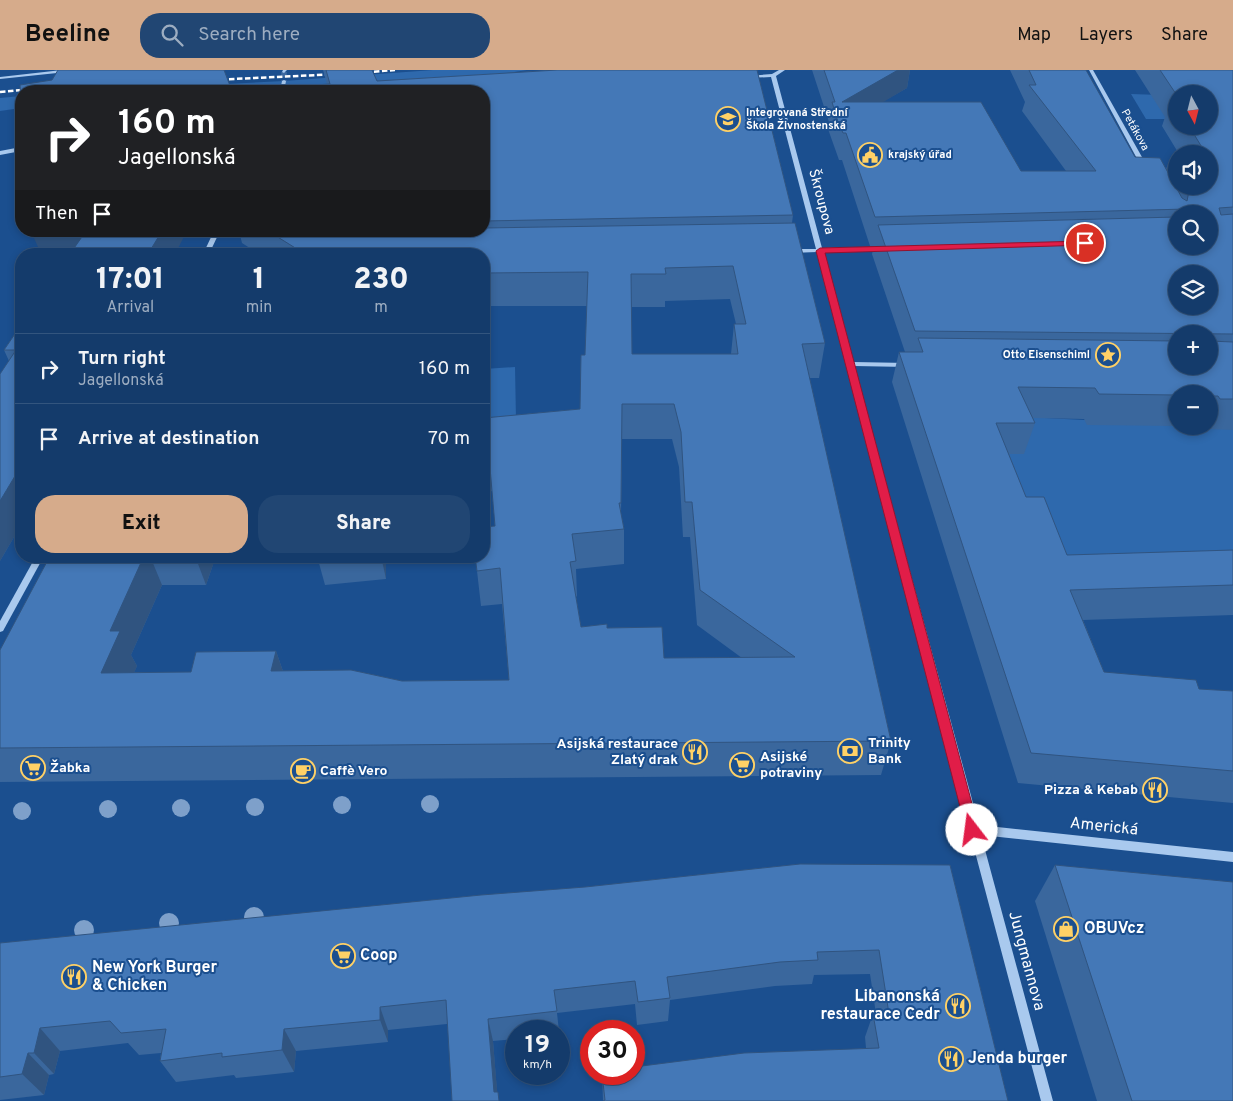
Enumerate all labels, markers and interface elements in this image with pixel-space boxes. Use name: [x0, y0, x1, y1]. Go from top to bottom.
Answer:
search box: [140, 13, 490, 58]
text: Beeline: [25, 20, 110, 50]
icon: search: [158, 21, 186, 49]
text: Search here: [198, 23, 300, 47]
text: Map: [1017, 24, 1051, 47]
text: Layers: [1079, 24, 1133, 47]
text: Share: [1161, 24, 1208, 47]
north arrow: [1168, 85, 1218, 135]
map controls: [1168, 85, 1218, 435]
text: 160 m: [118, 102, 216, 146]
icon: right: [35, 105, 100, 170]
school or university icon: Integrovaná Střední Škola Živnostenská: [715, 106, 741, 132]
place label: Integrovaná Střední Škola Živnostenská: [746, 106, 848, 133]
street label: Petákova: [1118, 107, 1152, 153]
public building icon: krajský úřad: [857, 142, 883, 168]
text: Jagellonská: [118, 145, 236, 172]
button: sound: [1168, 145, 1218, 195]
place label: krajský úřad: [888, 148, 952, 162]
street label: Škroupova: [804, 167, 839, 237]
icon: arrive: [88, 200, 116, 228]
text: Then: [35, 202, 78, 226]
button: search: [1168, 205, 1218, 255]
pin: [1064, 222, 1106, 264]
icon: arrive: [1071, 229, 1099, 257]
text: 17:01: [96, 262, 165, 299]
text: 1: [253, 262, 265, 299]
text: 230: [353, 262, 409, 299]
button: layers: [1168, 265, 1218, 315]
text: Arrival: [106, 298, 154, 318]
text: min: [246, 298, 272, 318]
text: m: [374, 298, 388, 318]
button: +: [1168, 325, 1218, 375]
place icon: Otto Eisenschiml: [1095, 342, 1121, 368]
text: Turn right: [78, 347, 166, 371]
place label: Otto Eisenschiml: [1003, 348, 1090, 362]
icon: right: [35, 355, 63, 383]
text: 160 m: [419, 357, 470, 381]
text: Jagellonská: [78, 371, 164, 391]
button: −: [1168, 385, 1218, 435]
icon: arrive: [35, 425, 63, 453]
text: Arrive at destination: [78, 427, 259, 451]
text: 70 m: [428, 427, 470, 451]
button: Exit: [35, 495, 248, 553]
button: Share: [258, 495, 470, 553]
place label: Trinity Bank: [868, 735, 911, 768]
place label: Asijská restaurace Zlatý drak: [557, 736, 678, 769]
bank icon: Trinity Bank: [837, 738, 863, 764]
restaurant icon: Asijská restaurace Zlatý drak: [682, 739, 708, 765]
place label: Asijské potraviny: [760, 749, 822, 782]
supermarket icon: Asijské potraviny: [729, 752, 755, 778]
supermarket icon: Žabka: [20, 755, 46, 781]
cafe icon: Caffè Vero: [290, 758, 316, 784]
place label: Žabka: [50, 759, 90, 777]
place label: Caffè Vero: [320, 763, 387, 780]
restaurant icon: Pizza & Kebab: [1142, 777, 1168, 803]
place label: Pizza & Kebab: [1044, 782, 1138, 799]
position arrow: [945, 803, 997, 855]
street label: Americká: [1069, 813, 1139, 841]
street label: Jungmannova: [1003, 909, 1049, 1013]
shop icon: OBUVcz: [1053, 916, 1079, 942]
place label: OBUVcz: [1084, 919, 1144, 939]
supermarket icon: Coop: [330, 943, 356, 969]
place label: Coop: [360, 946, 397, 966]
place label: New York Burger & Chicken: [92, 958, 217, 996]
restaurant icon: New York Burger & Chicken: [61, 964, 87, 990]
place label: Libanonská restaurace Cedr: [820, 987, 940, 1025]
restaurant icon: Libanonská restaurace Cedr: [945, 993, 971, 1019]
speed limit sign: 30: [580, 1020, 645, 1085]
text: 19: [525, 1030, 550, 1062]
restaurant icon: Jenda burger: [938, 1046, 964, 1072]
place label: Jenda burger: [968, 1049, 1068, 1069]
text: km/h: [523, 1057, 552, 1073]

